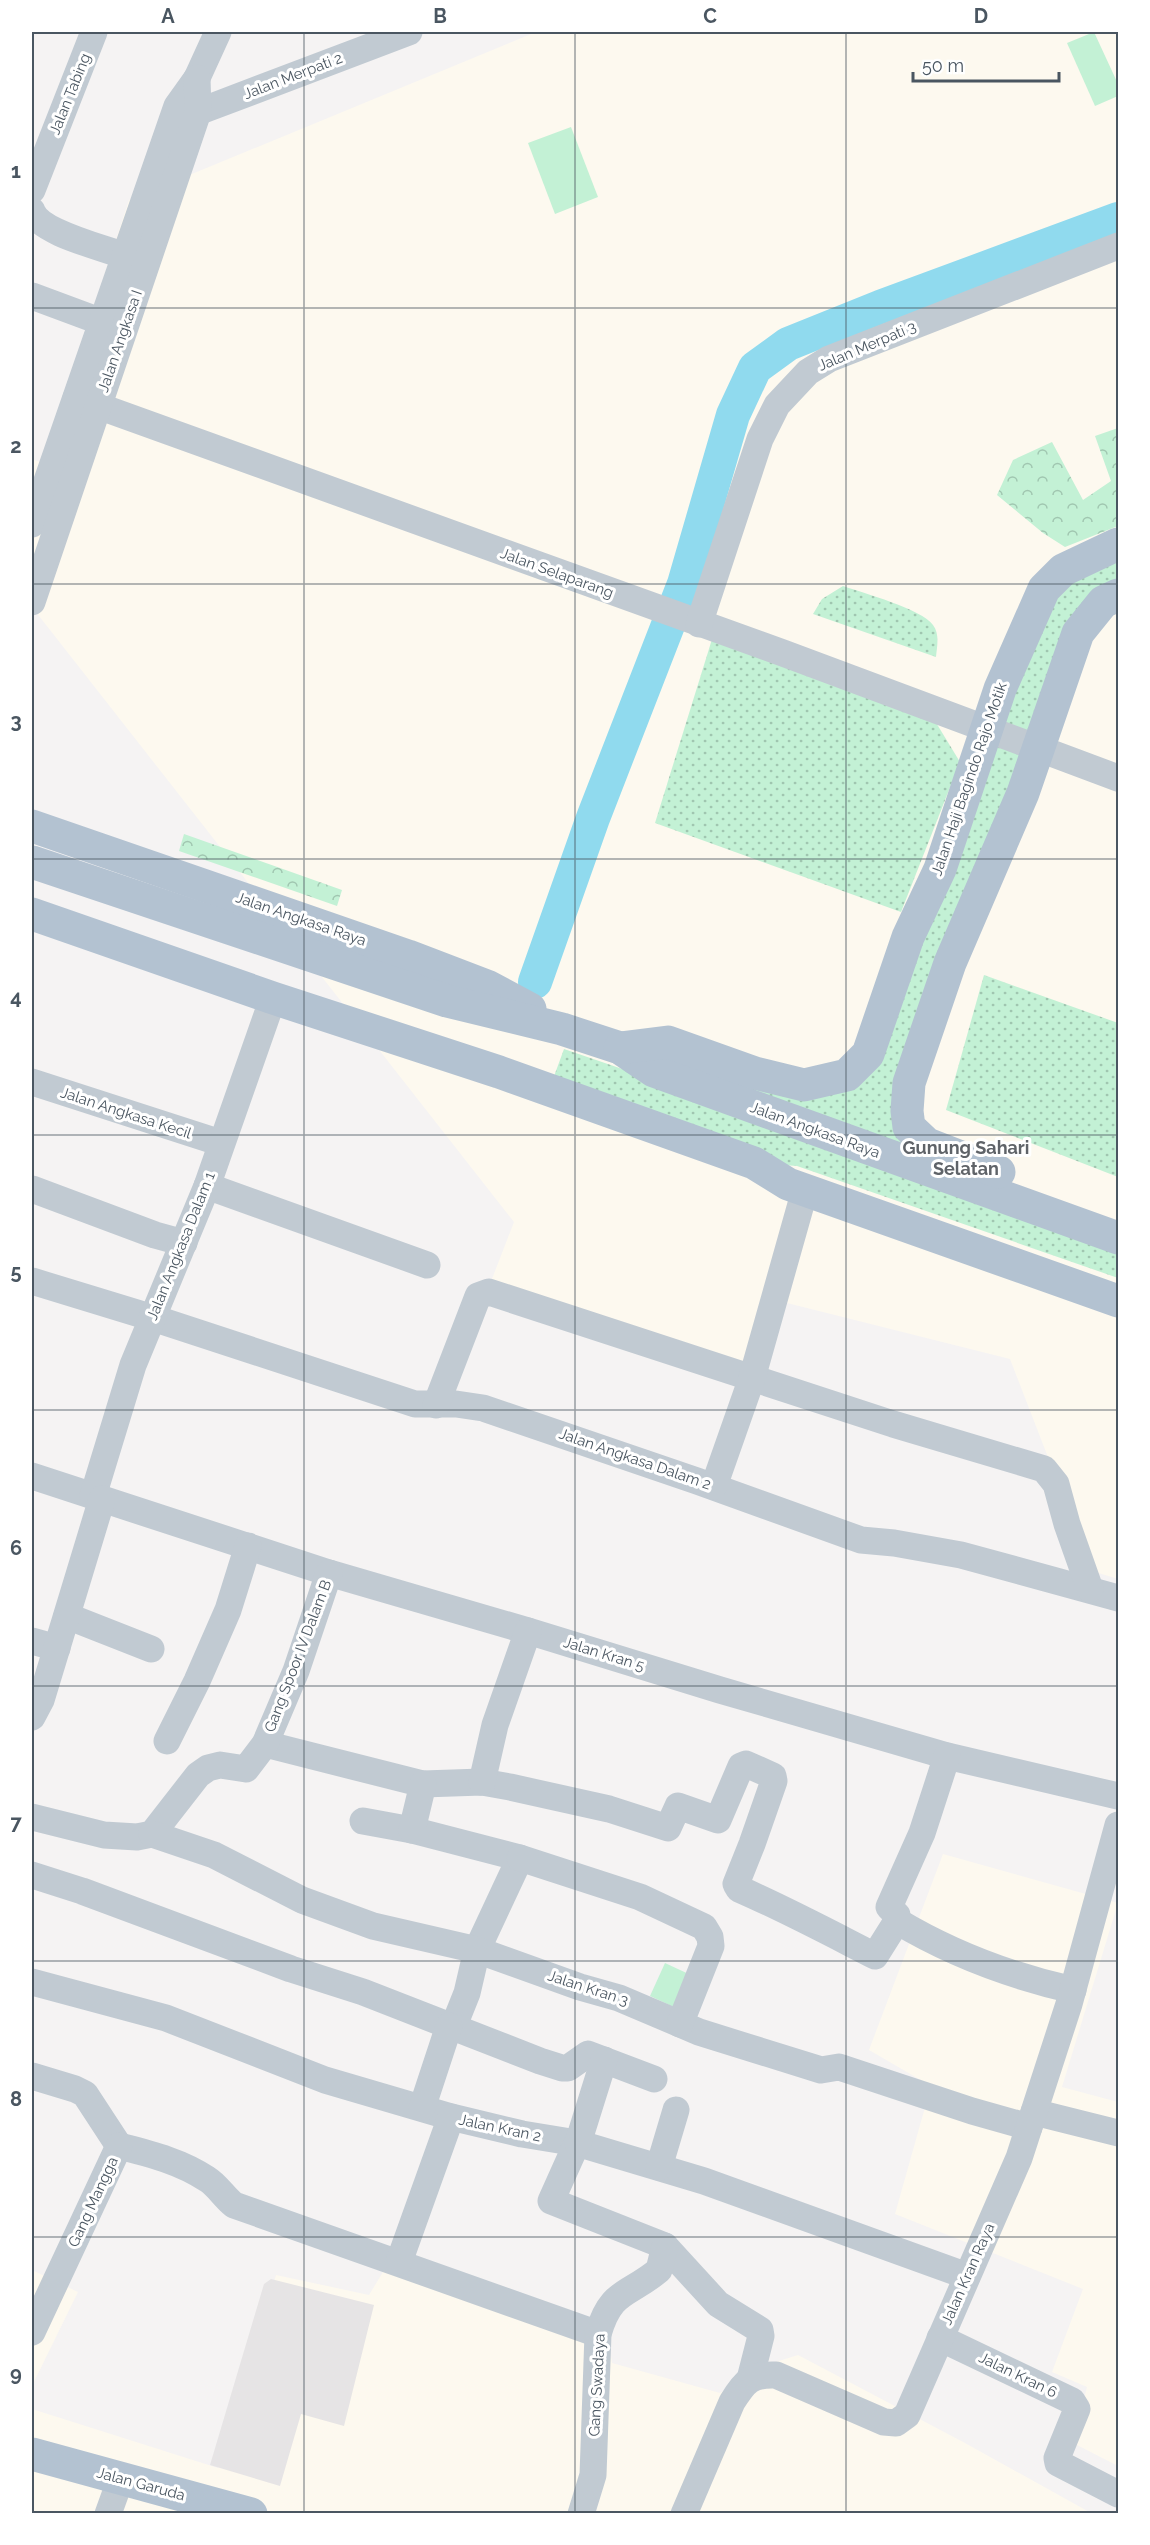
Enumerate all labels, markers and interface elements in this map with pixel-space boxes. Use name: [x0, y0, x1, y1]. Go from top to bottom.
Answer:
text: A: [161, 4, 175, 28]
text: B: [433, 4, 447, 28]
text: C: [703, 4, 717, 28]
text: D: [974, 4, 988, 28]
scale bar: [913, 45, 1058, 83]
street label: Jalan Merpati 2: [241, 49, 345, 103]
street label: Jalan Tabing: [46, 51, 94, 137]
text: 50 m: [922, 55, 964, 76]
text: 1: [11, 159, 21, 183]
street label: Jalan Angkasa I: [94, 288, 146, 394]
street label: Jalan Merpati 3: [815, 317, 919, 375]
text: 2: [10, 434, 22, 458]
street label: Jalan Selaparang: [498, 544, 616, 602]
street label: Jalan Haji Bagindo Rajo Motik: [927, 680, 1011, 878]
text: 3: [10, 709, 22, 733]
street label: Jalan Angkasa Raya: [233, 888, 369, 950]
text: 4: [10, 985, 22, 1009]
street label: Jalan Angkasa Kecil: [58, 1083, 195, 1143]
street label: Jalan Angkasa Raya: [748, 1098, 882, 1162]
district label: Gunung Sahari Selatan: [903, 1137, 1029, 1179]
street label: Jalan Angkasa Dalam 1: [143, 1169, 219, 1323]
text: 5: [10, 1260, 22, 1284]
street label: Jalan Angkasa Dalam 2: [557, 1425, 714, 1494]
text: 6: [10, 1536, 22, 1560]
street label: Gang Spoor IV Dalam B: [261, 1577, 335, 1735]
street label: Jalan Kran 5: [561, 1633, 647, 1675]
text: 7: [10, 1811, 22, 1835]
street label: Jalan Kran 3: [545, 1967, 631, 2009]
text: 8: [10, 2087, 22, 2111]
street label: Jalan Kran 2: [457, 2111, 543, 2146]
street label: Gang Mangga: [64, 2154, 122, 2250]
street label: Jalan Kran Raya: [938, 2220, 998, 2328]
street label: Gang Swadaya: [585, 2333, 609, 2437]
street label: Jalan Kran 6: [976, 2348, 1060, 2402]
text: 9: [10, 2362, 22, 2386]
street label: Jalan Garuda: [95, 2464, 187, 2504]

